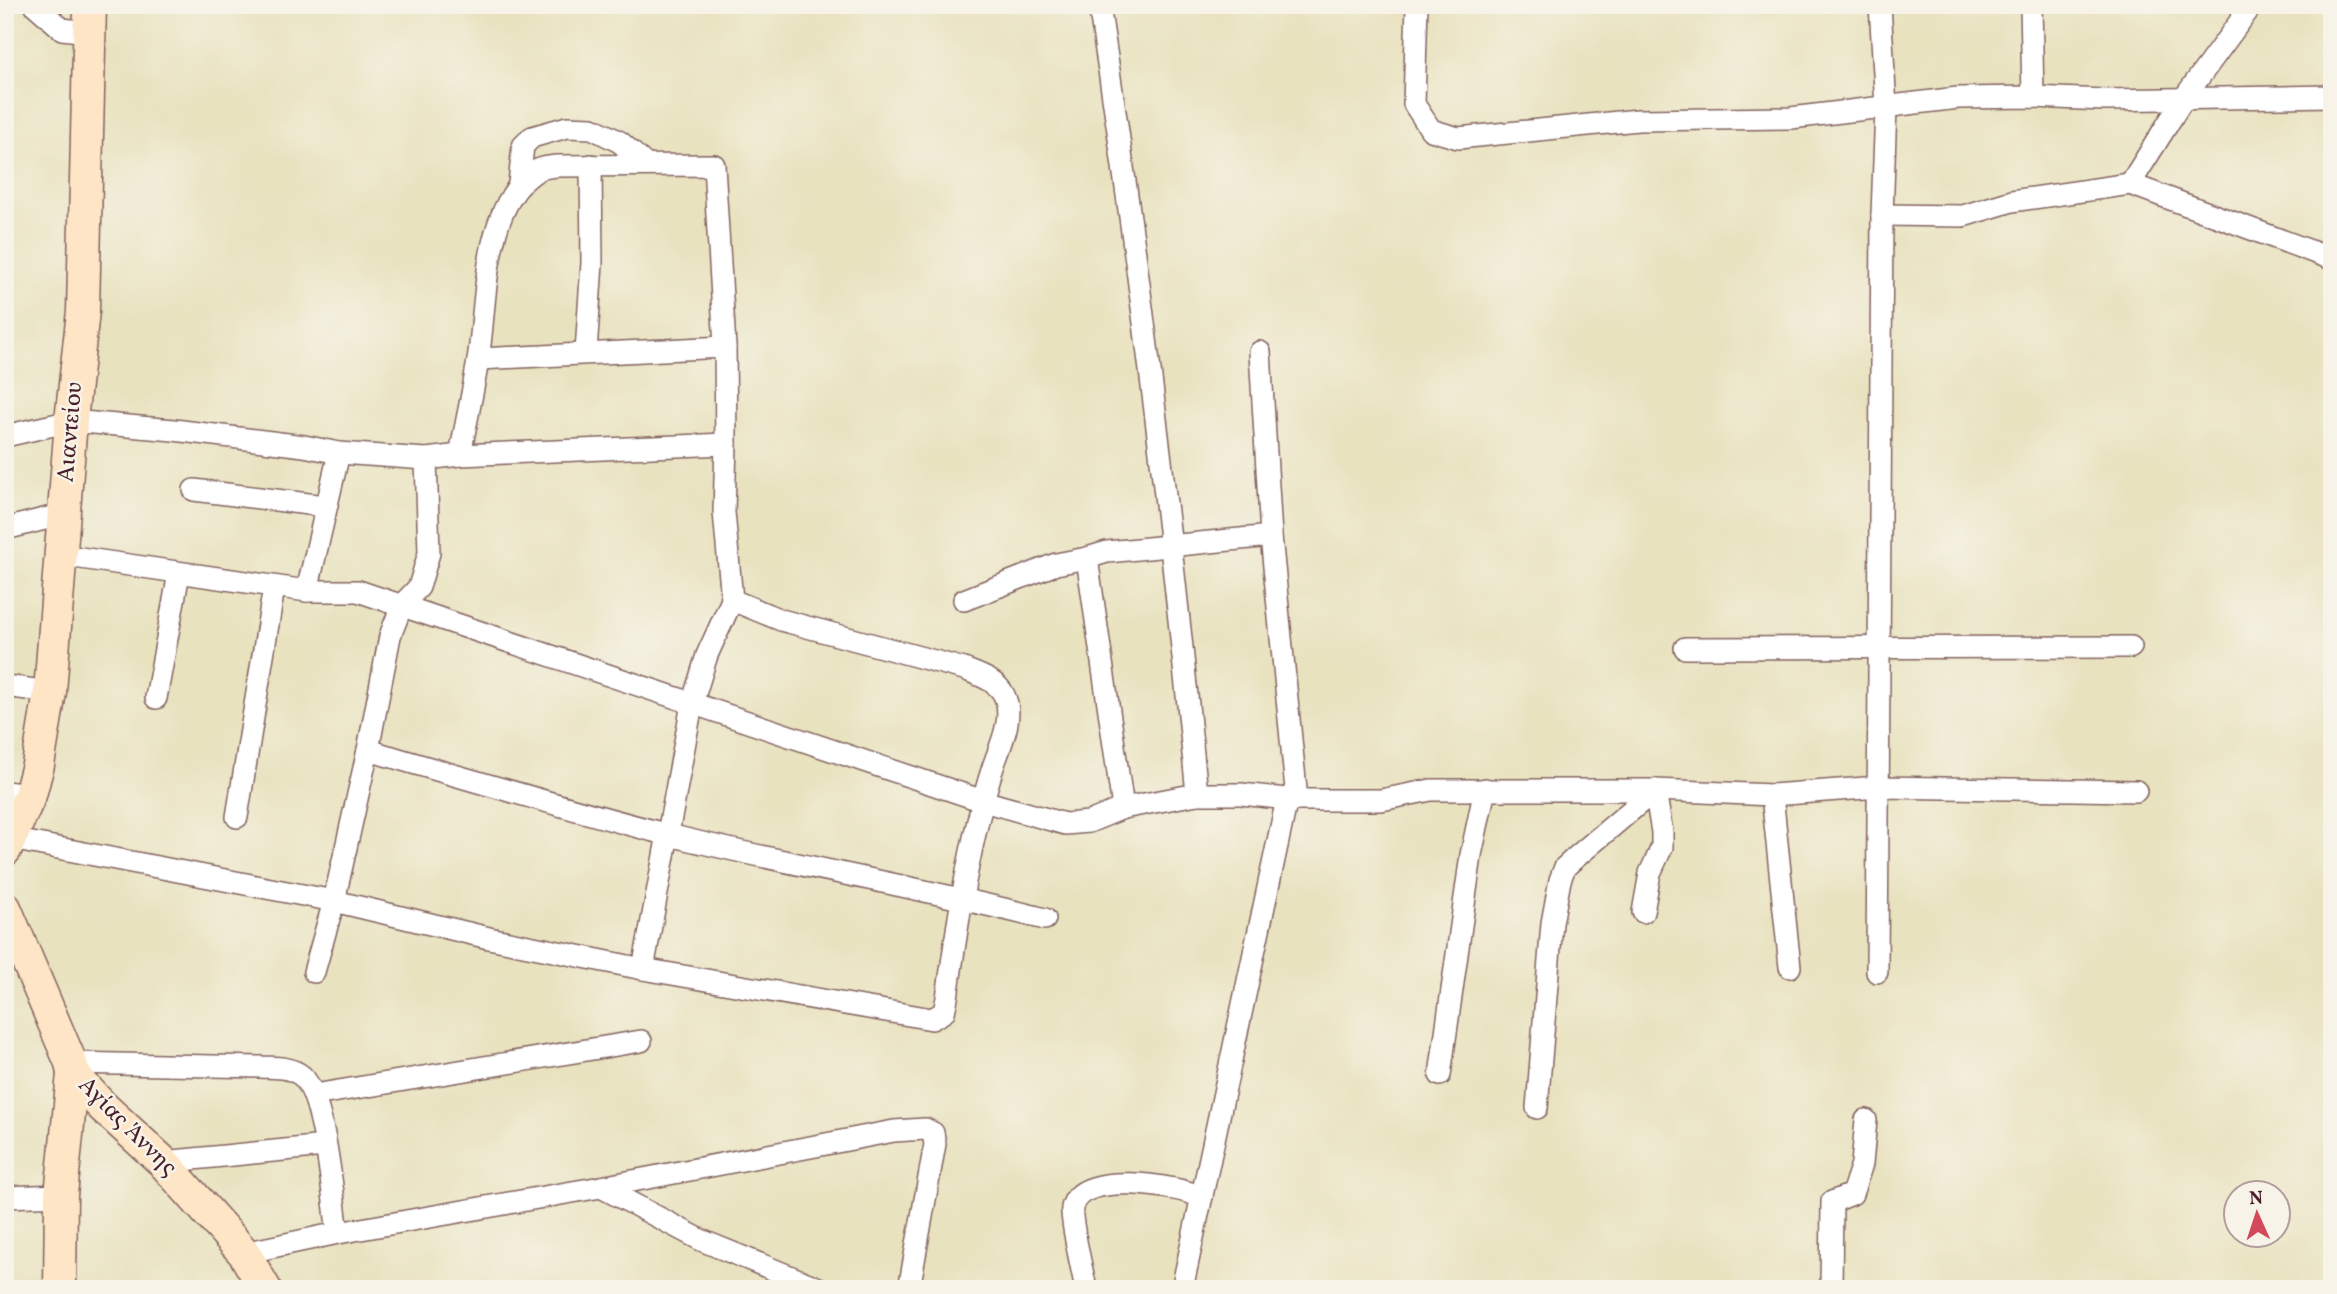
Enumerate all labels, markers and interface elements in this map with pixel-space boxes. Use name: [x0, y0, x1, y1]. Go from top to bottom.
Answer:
street label: Αιαντείου: [50, 380, 92, 484]
street label: Αγίας Άννης: [70, 1070, 184, 1184]
north arrow: [2222, 1178, 2292, 1248]
text: N: [2249, 1186, 2264, 1212]

